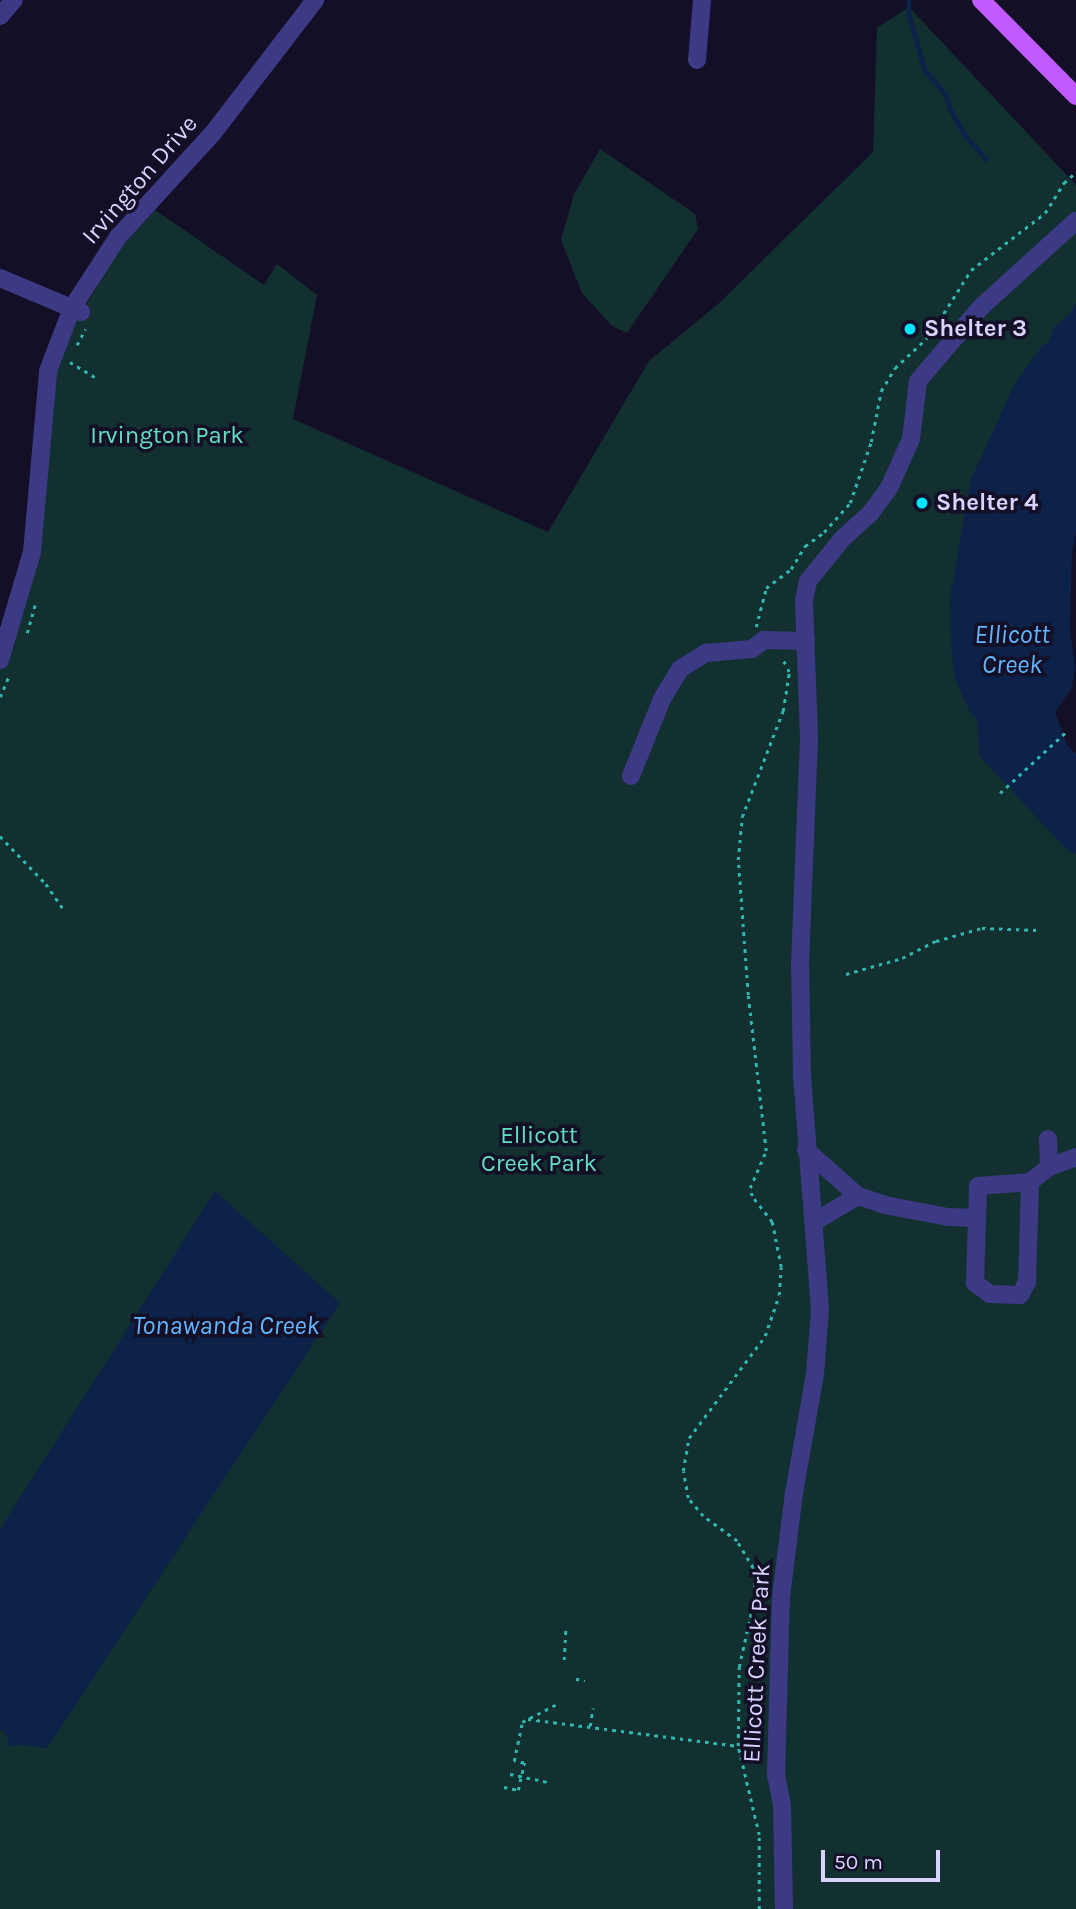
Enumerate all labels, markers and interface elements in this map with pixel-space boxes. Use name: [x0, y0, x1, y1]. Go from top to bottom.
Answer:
street label: Irvington Drive: [76, 110, 204, 250]
place label: Shelter 3: [924, 315, 1027, 343]
marker: Shelter 3: [902, 321, 918, 337]
park label: Irvington Park: [90, 422, 244, 450]
place label: Shelter 4: [936, 489, 1038, 517]
marker: Shelter 4: [914, 495, 930, 511]
water label: Ellicott Creek: [974, 619, 1050, 680]
park label: Ellicott Creek Park: [481, 1122, 597, 1178]
water label: Tonawanda Creek: [132, 1310, 320, 1342]
street label: Ellicott Creek Park: [737, 1563, 777, 1763]
scale bar: [824, 1836, 943, 1880]
text: 50 m: [834, 1850, 883, 1874]

